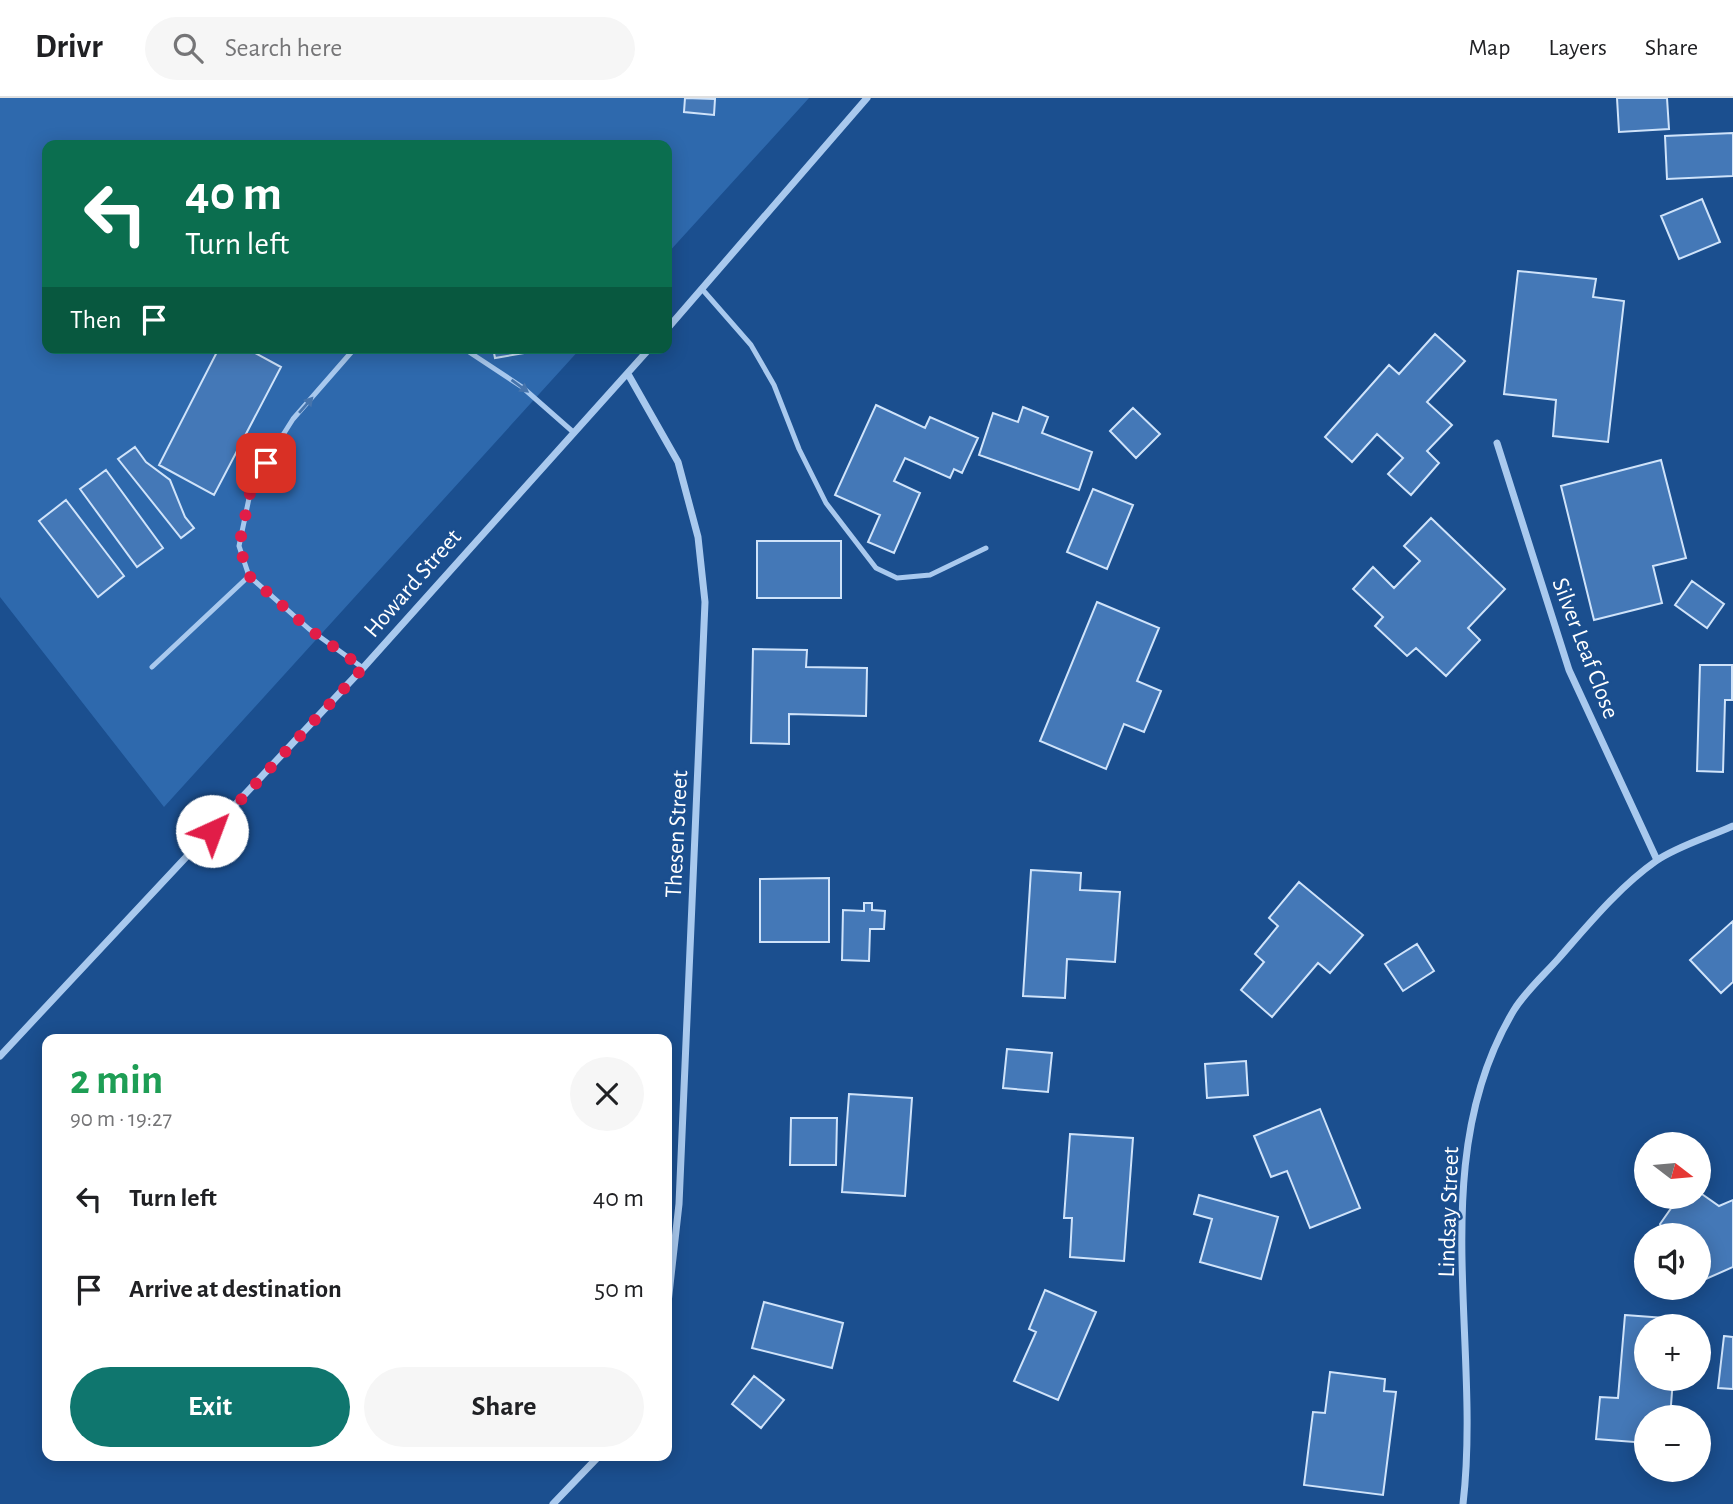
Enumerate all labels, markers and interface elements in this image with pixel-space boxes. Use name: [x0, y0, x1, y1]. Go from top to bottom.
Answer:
search box: [145, 17, 635, 80]
icon: search: [169, 29, 207, 67]
text: Drivr: [35, 31, 103, 64]
text: Search here: [225, 35, 342, 61]
text: Map: [1468, 36, 1510, 60]
text: Layers: [1548, 36, 1607, 60]
text: Share: [1645, 36, 1698, 60]
icon: left: [70, 168, 161, 259]
text: 40 m: [185, 170, 282, 219]
text: Turn left: [185, 228, 289, 260]
icon: arrive: [135, 301, 173, 339]
text: Then: [70, 307, 121, 333]
one-way arrow: [510, 379, 529, 393]
one-way arrow: [298, 396, 313, 413]
pin: [236, 433, 296, 493]
icon: arrive: [247, 444, 285, 482]
street label: Howard Street: [360, 525, 466, 642]
street label: Silver Leaf Close: [1547, 575, 1623, 722]
street label: Thesen Street: [662, 769, 692, 899]
position arrow: [175, 794, 249, 868]
button: close: [570, 1057, 644, 1131]
text: 2 min: [70, 1059, 163, 1101]
text: 90 m · 19:27: [70, 1108, 172, 1131]
north arrow: [1634, 1132, 1712, 1209]
map controls: [1634, 1132, 1711, 1482]
street label: Lindsay Street: [1435, 1146, 1463, 1278]
icon: left: [70, 1180, 108, 1218]
text: Turn left: [129, 1185, 217, 1211]
text: 40 m: [593, 1185, 644, 1211]
button: sound: [1634, 1223, 1711, 1300]
icon: arrive: [70, 1271, 108, 1309]
text: Arrive at destination: [129, 1276, 342, 1302]
text: 50 m: [594, 1276, 644, 1302]
button: +: [1634, 1314, 1711, 1391]
button: Exit: [70, 1367, 350, 1447]
button: Share: [364, 1367, 644, 1447]
button: −: [1634, 1405, 1711, 1482]

